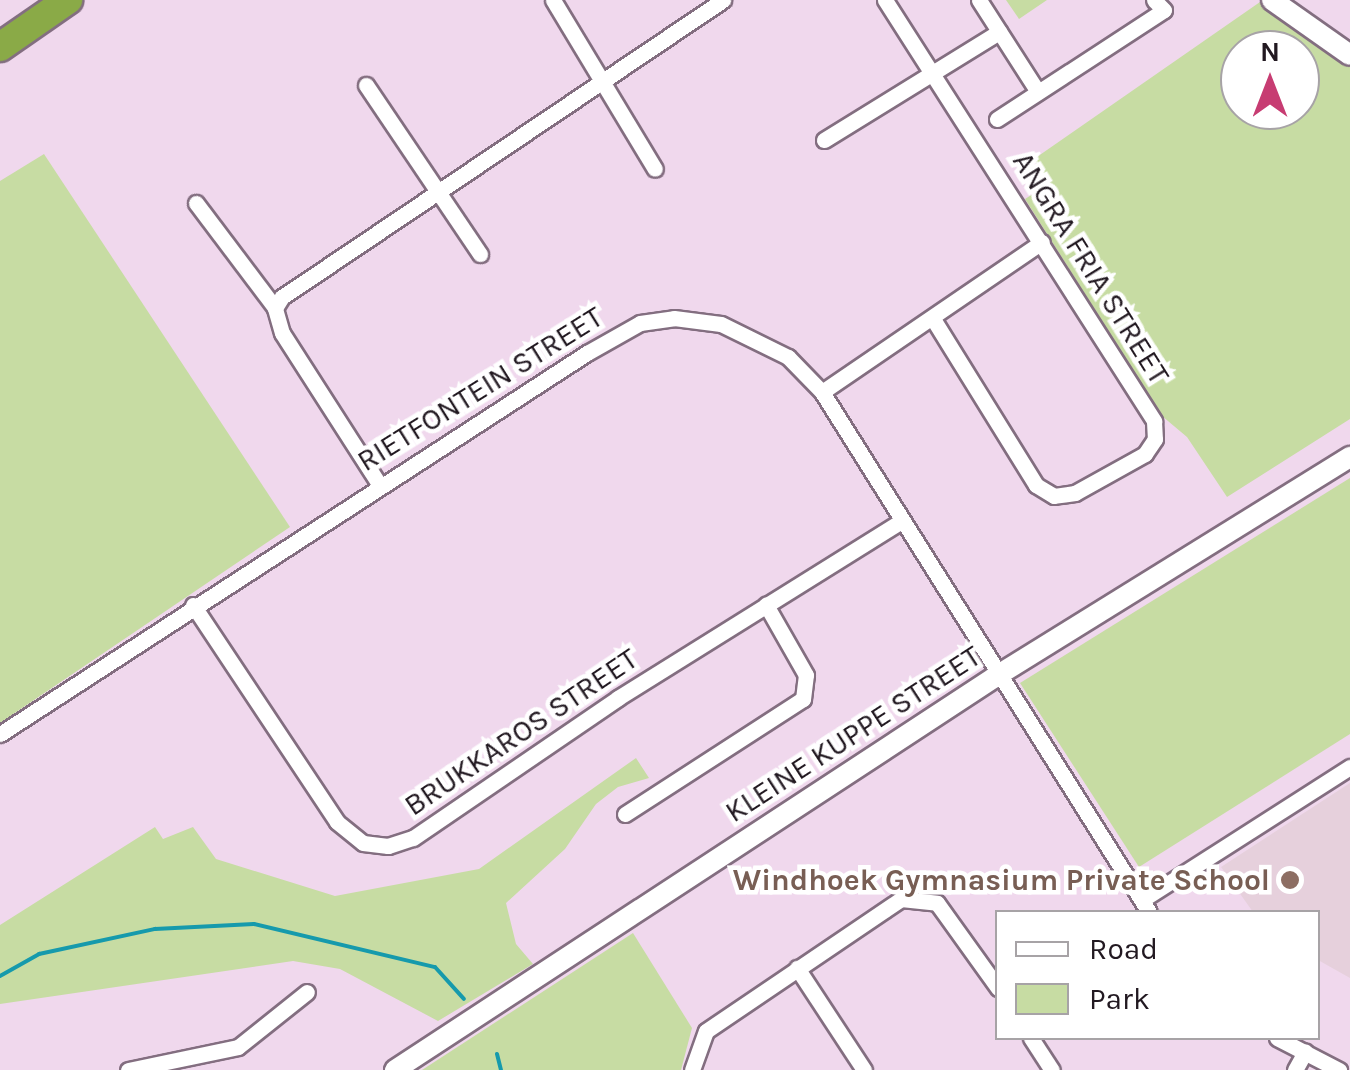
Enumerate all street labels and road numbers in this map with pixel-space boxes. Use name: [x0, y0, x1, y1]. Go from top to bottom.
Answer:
street label: ANGRA FRIA STREET: [1005, 145, 1177, 391]
street label: RIETFONTEIN STREET: [351, 299, 609, 479]
street label: KLEINE KUPPE STREET: [719, 638, 987, 830]
street label: BRUKKAROS STREET: [398, 641, 644, 823]

